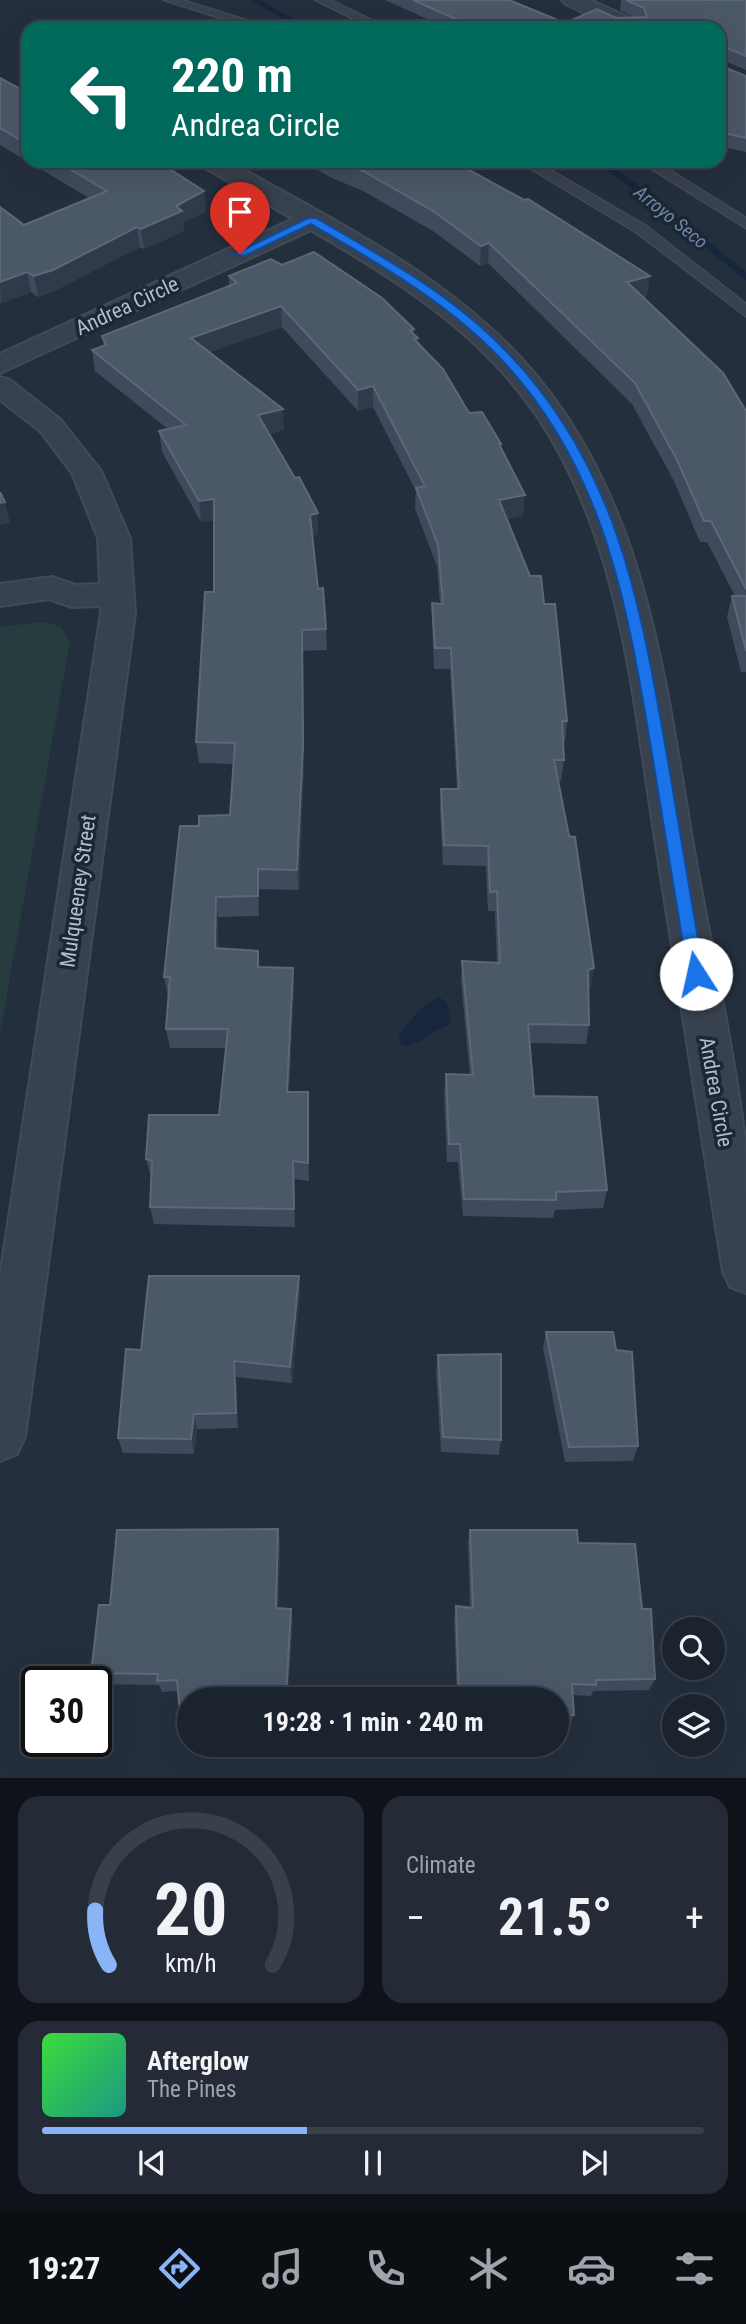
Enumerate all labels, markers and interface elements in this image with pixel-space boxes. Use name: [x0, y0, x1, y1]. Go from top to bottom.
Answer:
text: 220 m: [171, 47, 293, 104]
icon: left: [56, 49, 147, 140]
text: Andrea Circle: [171, 106, 340, 144]
water label: Arroyo Seco: [629, 180, 712, 254]
pin: [210, 182, 270, 254]
icon: arrive: [221, 193, 259, 231]
street label: Andrea Circle: [72, 272, 182, 340]
street label: Mulqueeney Street: [55, 813, 101, 969]
position arrow: [659, 937, 733, 1011]
street label: Andrea Circle: [695, 1035, 737, 1149]
map controls: [662, 1617, 725, 1757]
button: search: [662, 1617, 725, 1680]
speed limit sign: 30: [21, 1666, 112, 1757]
button: layers: [662, 1694, 725, 1757]
text: 19:28 · 1 min · 240 m: [263, 1707, 483, 1737]
text: Climate: [406, 1852, 476, 1879]
text: 20: [154, 1868, 228, 1954]
text: 21.5°: [498, 1887, 612, 1948]
text: −: [406, 1896, 425, 1940]
text: +: [685, 1896, 704, 1940]
text: km/h: [165, 1949, 217, 1978]
text: Afterglow: [147, 2046, 249, 2076]
text: The Pines: [147, 2076, 237, 2103]
icon: previous: [133, 2144, 171, 2182]
icon: pause: [354, 2144, 392, 2182]
icon: next: [575, 2144, 613, 2182]
icon: directions: [155, 2244, 204, 2293]
icon: music: [258, 2244, 307, 2293]
icon: phone: [361, 2244, 410, 2293]
icon: climate: [464, 2244, 513, 2293]
icon: car: [567, 2244, 616, 2293]
icon: filters: [670, 2244, 719, 2293]
text: 19:27: [27, 2249, 100, 2287]

